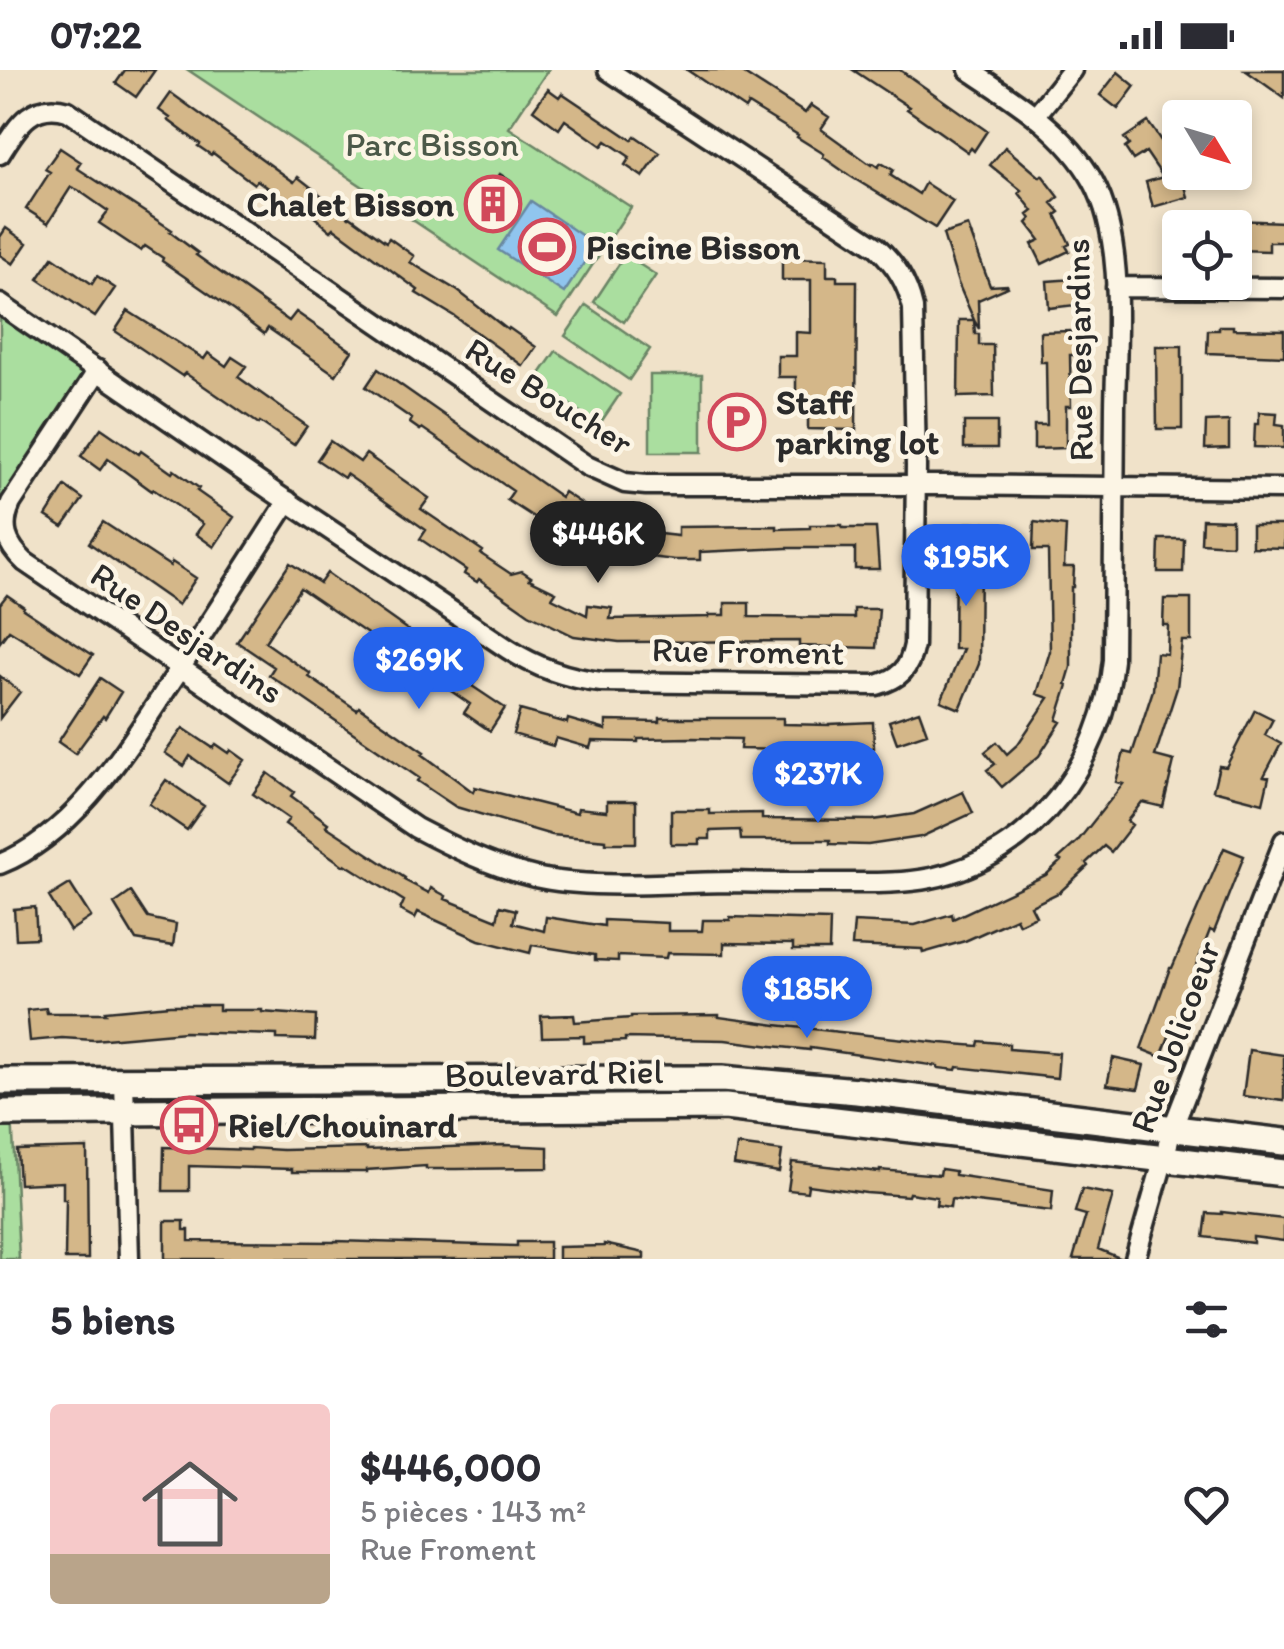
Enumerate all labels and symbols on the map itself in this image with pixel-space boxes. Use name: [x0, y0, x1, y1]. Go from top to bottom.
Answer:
north arrow: [1162, 100, 1252, 190]
park label: Parc Bisson: [345, 123, 519, 165]
building icon: Chalet Bisson: [463, 174, 523, 234]
place label: Chalet Bisson: [246, 183, 454, 225]
sports icon: Piscine Bisson: [517, 217, 577, 277]
place label: Piscine Bisson: [586, 226, 800, 268]
street label: Rue Desjardins: [1056, 238, 1102, 462]
street label: Rue Boucher: [458, 328, 640, 464]
place label: Staff parking lot: [775, 381, 939, 463]
parking icon: Staff parking lot: [707, 392, 767, 452]
pin: $446K: [528, 501, 668, 586]
pin: $195K: [896, 524, 1036, 609]
street label: Rue Desjardins: [83, 553, 291, 713]
pin: $269K: [349, 627, 489, 712]
street label: Rue Froment: [651, 628, 845, 674]
pin: $237K: [748, 741, 888, 826]
street label: Rue Jolicoeur: [1121, 935, 1229, 1139]
pin: $185K: [737, 956, 877, 1041]
street label: Boulevard Riel: [444, 1050, 664, 1096]
bus stop icon: Riel/Chouinard: [159, 1095, 219, 1155]
place label: Riel/Chouinard: [228, 1104, 457, 1146]

